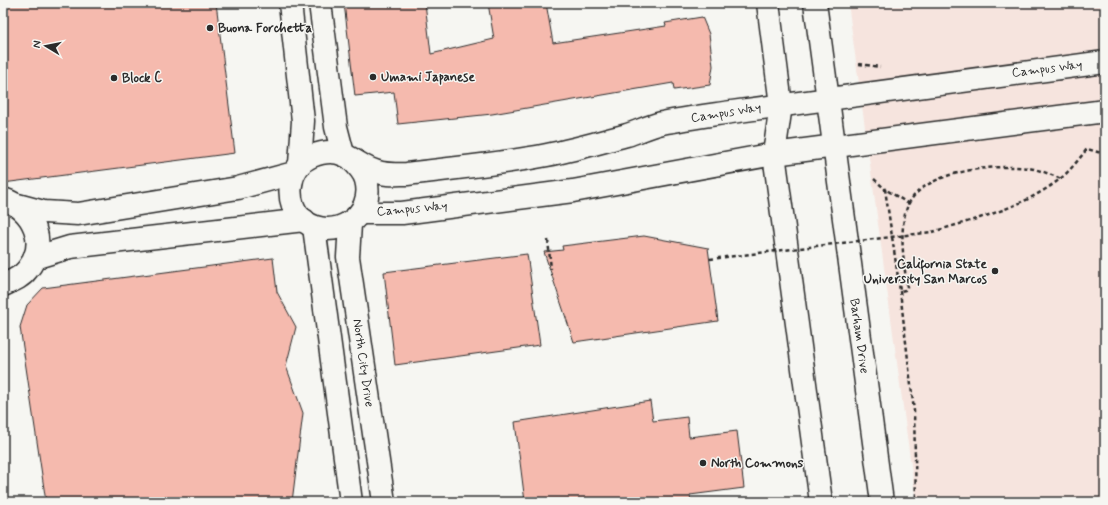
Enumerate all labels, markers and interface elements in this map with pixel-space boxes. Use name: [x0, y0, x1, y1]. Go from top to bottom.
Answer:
place label: Buona Forchetta: [218, 20, 313, 37]
marker: Buona Forchetta: [205, 23, 215, 33]
north arrow: [26, 26, 66, 66]
text: N: [30, 40, 45, 49]
street label: Campus Way: [1011, 56, 1083, 82]
place label: Umami Japanese: [381, 69, 475, 86]
place label: Block C: [122, 70, 162, 87]
marker: Umami Japanese: [368, 72, 378, 82]
marker: Block C: [109, 73, 119, 83]
street label: Campus Way: [690, 99, 762, 127]
street label: Campus Way: [376, 197, 448, 221]
place label: California State University San Marcos: [864, 256, 988, 288]
marker: California State University San Marcos: [990, 266, 1000, 276]
street label: Barham Drive: [845, 297, 873, 375]
street label: North City Drive: [348, 318, 378, 408]
place label: North Commons: [711, 455, 804, 472]
marker: North Commons: [698, 458, 708, 468]

